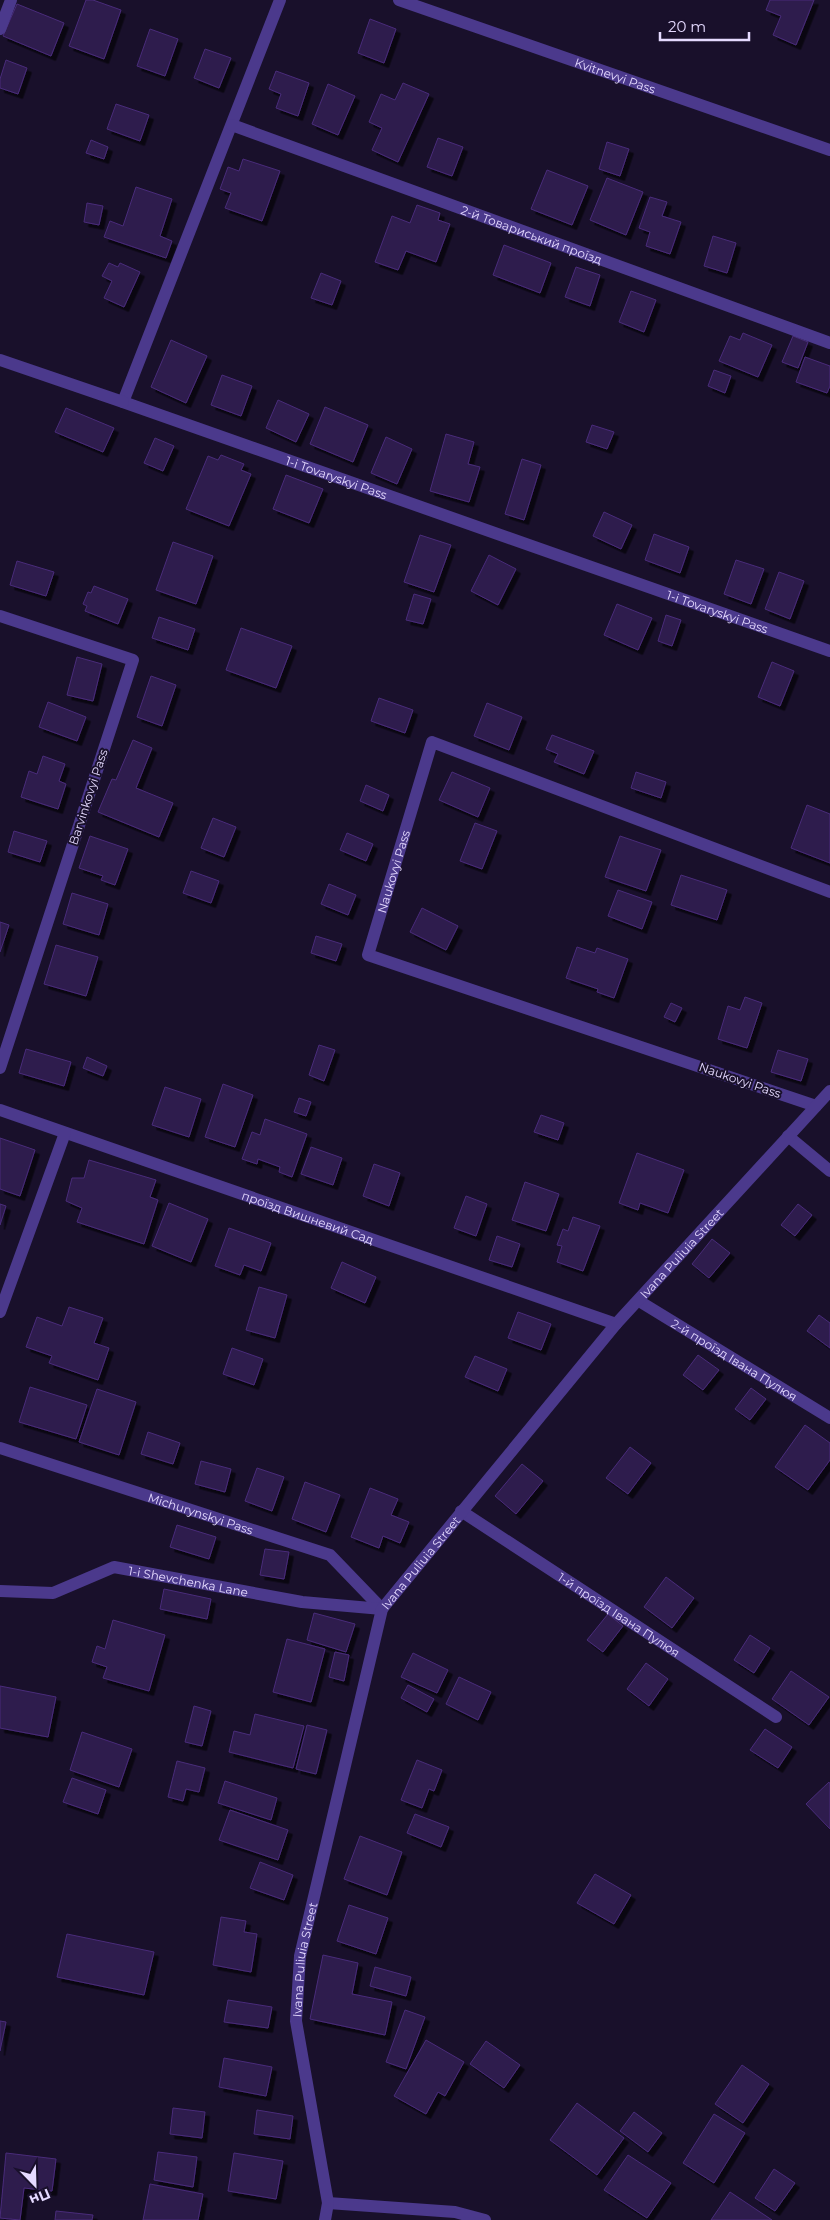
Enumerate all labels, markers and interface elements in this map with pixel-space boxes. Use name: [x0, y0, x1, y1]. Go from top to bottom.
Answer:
scale bar: [660, 10, 749, 42]
text: 20 m: [668, 17, 706, 36]
street label: Kvitnevyi Pass: [573, 54, 658, 96]
street label: 2-й Товариський проїзд: [459, 202, 605, 267]
street label: 1-i Tovaryskyi Pass: [284, 452, 389, 502]
street label: 1-i Tovaryskyi Pass: [665, 587, 770, 636]
street label: Barvinkovyi Pass: [65, 747, 111, 847]
street label: Naukovyi Pass: [374, 828, 413, 915]
street label: Naukovyi Pass: [697, 1059, 783, 1101]
street label: проїзд Вишневий Сад: [240, 1187, 376, 1247]
street label: Ivana Puliuia Street: [636, 1205, 726, 1301]
street label: 2-й проїзд Івана Пулюя: [669, 1315, 800, 1404]
street label: Michurynskyi Pass: [146, 1489, 255, 1537]
street label: Ivana Puliuia Street: [378, 1513, 463, 1612]
street label: 1-i Shevchenka Lane: [127, 1562, 249, 1599]
street label: 1-й проїзд Івана Пулюя: [555, 1569, 683, 1660]
street label: Ivana Puliuia Street: [289, 1901, 320, 2018]
north arrow: [10, 2160, 60, 2210]
text: Пн: [27, 2185, 53, 2209]

